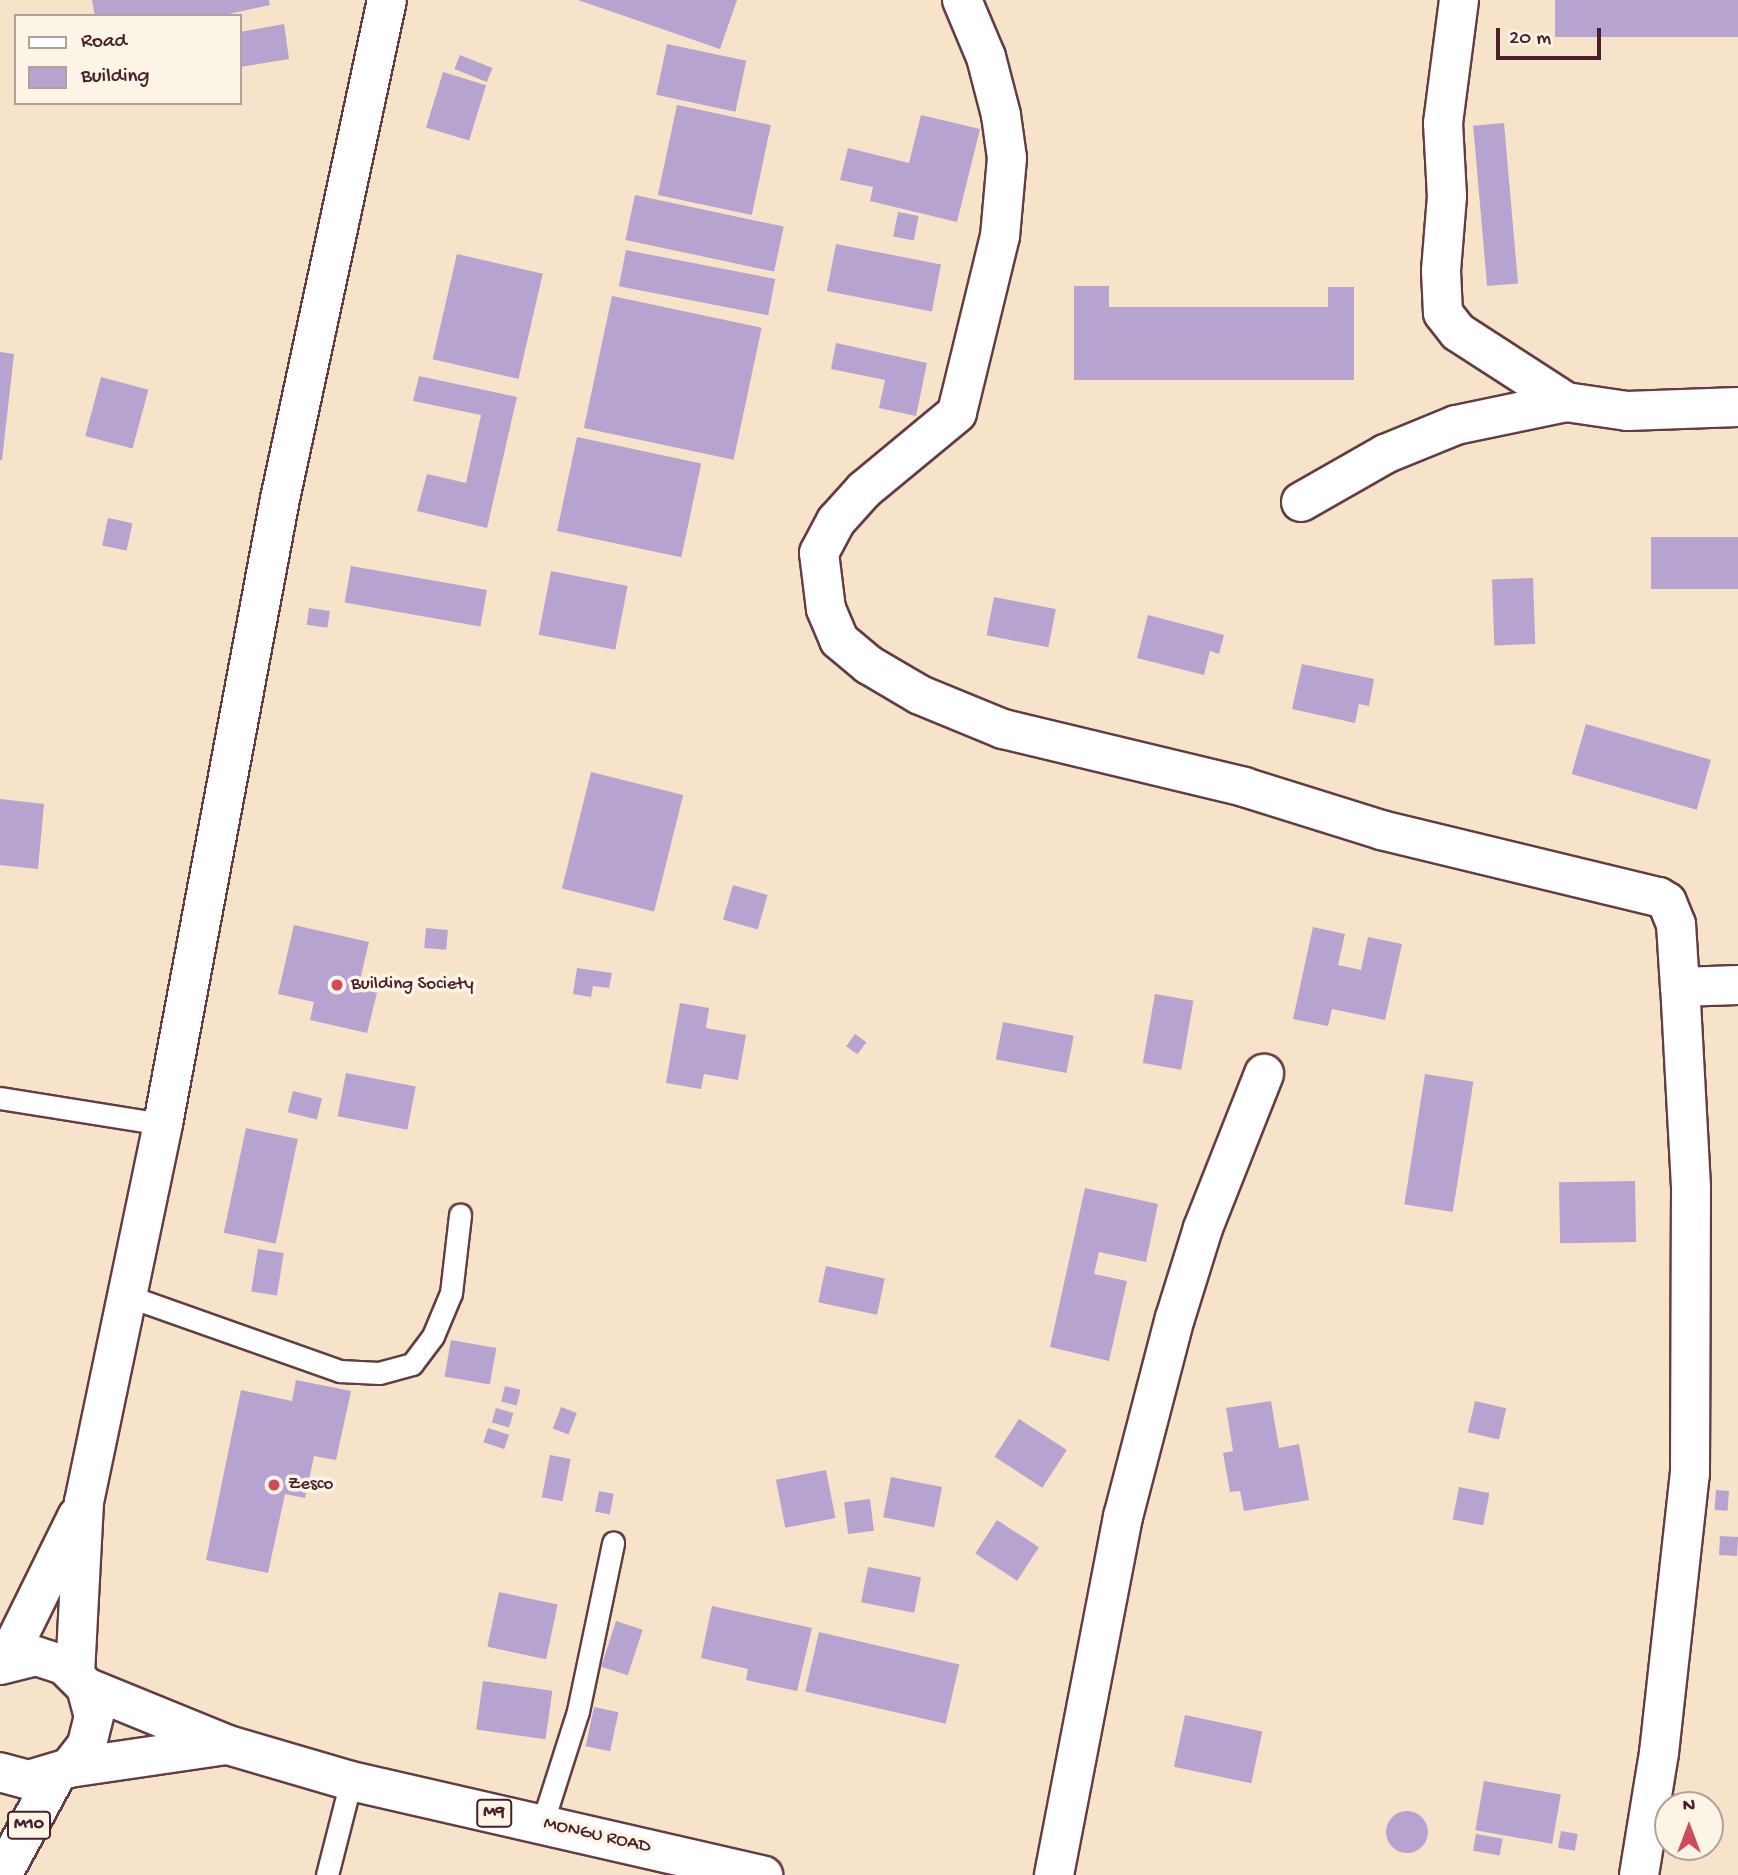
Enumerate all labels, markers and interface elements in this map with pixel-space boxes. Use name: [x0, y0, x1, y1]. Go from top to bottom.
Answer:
legend: [14, 14, 242, 105]
scale bar: [1500, 14, 1605, 58]
text: 20 m: [1509, 27, 1551, 52]
text: Road: [81, 30, 127, 55]
text: Building: [81, 65, 150, 90]
place label: Building Society: [351, 974, 474, 996]
marker: Building Society: [329, 977, 345, 993]
place label: Zesco: [288, 1474, 333, 1496]
marker: Zesco: [266, 1477, 282, 1493]
north arrow: [1654, 1791, 1724, 1861]
text: N: [1683, 1795, 1695, 1818]
road number: M9: [475, 1798, 513, 1828]
road number: M10: [6, 1811, 52, 1840]
street label: MONGU ROAD: [541, 1813, 653, 1859]

